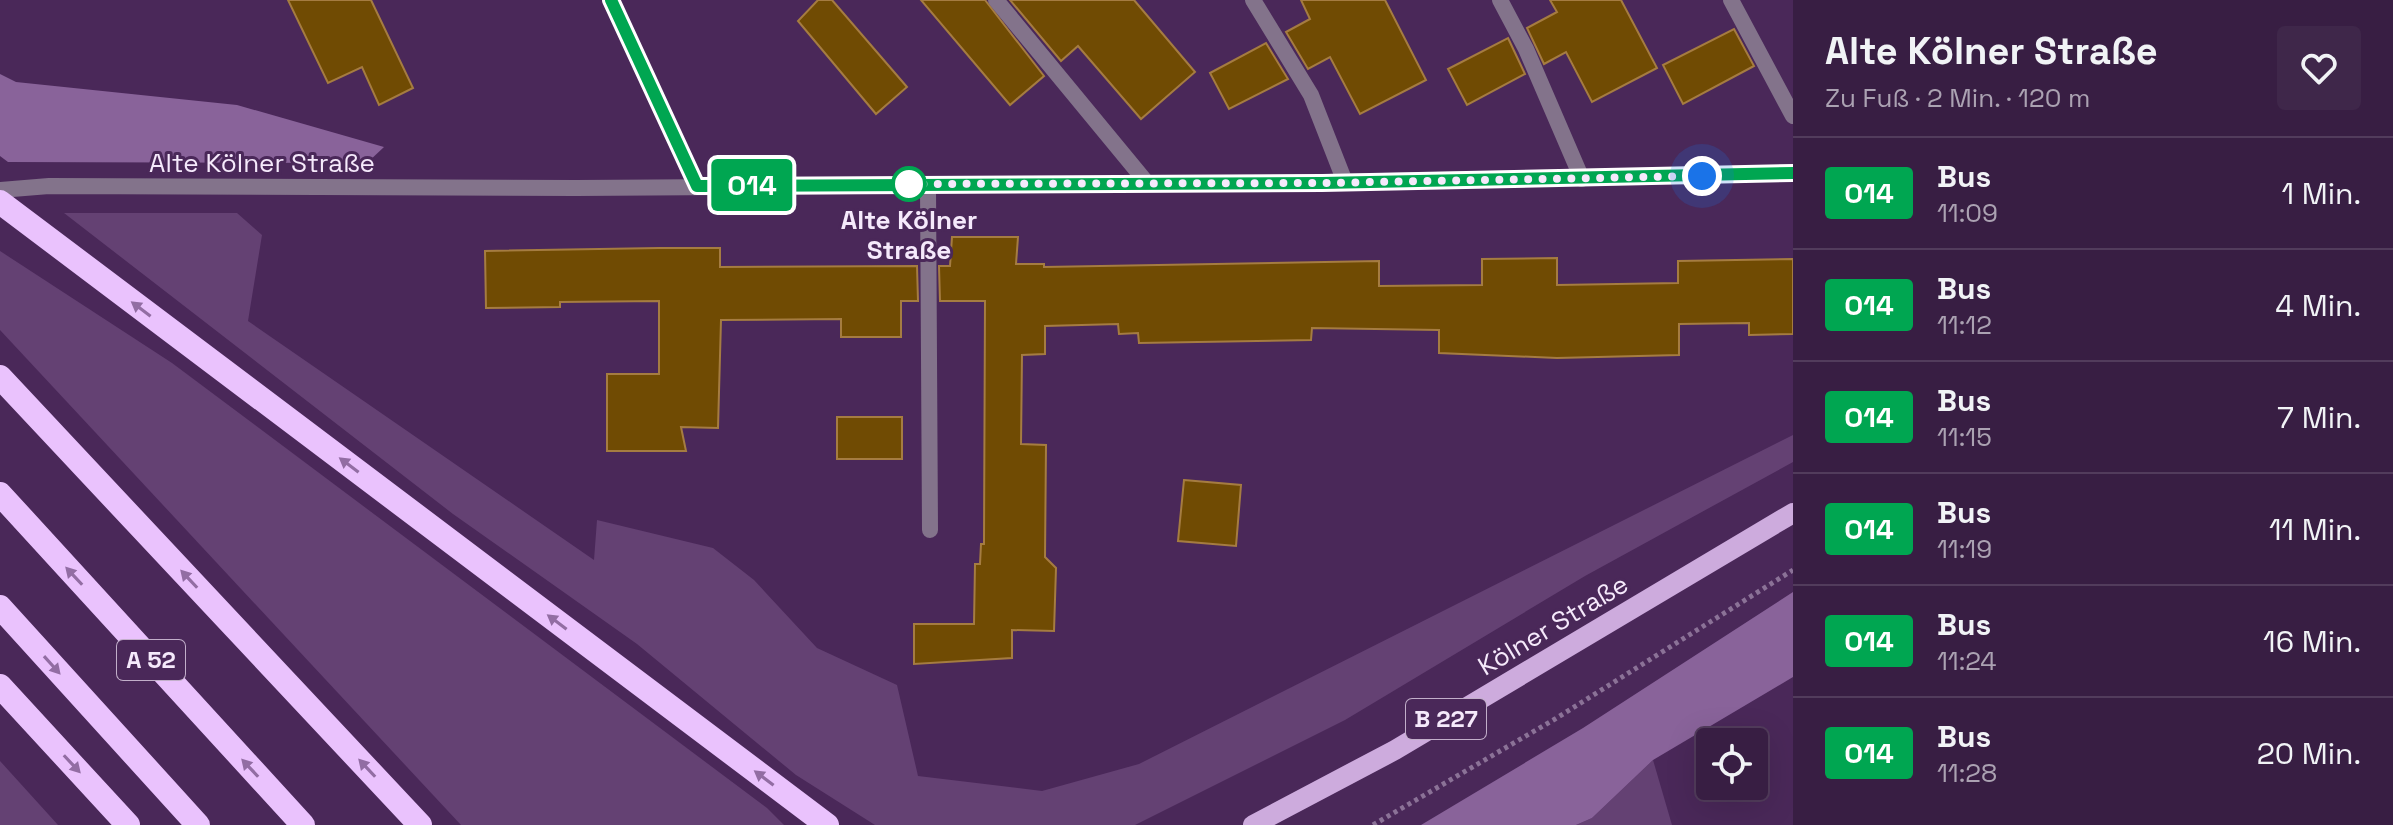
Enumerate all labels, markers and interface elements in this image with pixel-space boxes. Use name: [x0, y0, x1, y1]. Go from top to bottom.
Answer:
button: heart: [2277, 26, 2361, 110]
text: Alte Kölner Straße: [1825, 27, 2158, 75]
text: Zu Fuß · 2 Min. · 120 m: [1825, 81, 2090, 115]
street label: Alte Kölner Straße: [149, 146, 375, 180]
your location: [1682, 156, 1722, 196]
text: Bus: [1937, 157, 1991, 196]
line badge: O14: [706, 159, 798, 211]
text: O14: [727, 167, 777, 203]
marker: Alte Kölner Straße: [892, 167, 926, 201]
text: 1 Min.: [2281, 174, 2361, 213]
text: O14: [1844, 175, 1894, 211]
text: 11:09: [1937, 196, 1998, 230]
place label: Alte Kölner Straße: [841, 203, 977, 267]
text: Bus: [1937, 269, 1991, 308]
text: 4 Min.: [2275, 286, 2361, 325]
text: O14: [1844, 287, 1894, 323]
one-way arrow: [131, 302, 151, 318]
text: 11:12: [1937, 308, 1992, 342]
text: Bus: [1937, 381, 1991, 420]
text: 7 Min.: [2277, 398, 2361, 437]
text: O14: [1844, 399, 1894, 435]
text: 11:15: [1937, 420, 1992, 454]
one-way arrow: [339, 458, 359, 474]
text: Bus: [1937, 493, 1991, 532]
text: 11 Min.: [2269, 510, 2361, 549]
text: O14: [1844, 511, 1894, 547]
text: 11:19: [1937, 532, 1992, 566]
one-way arrow: [65, 567, 83, 586]
street label: Kölner Straße: [1472, 567, 1634, 683]
one-way arrow: [180, 569, 198, 588]
text: Bus: [1937, 605, 1991, 644]
one-way arrow: [547, 614, 567, 630]
text: 16 Min.: [2263, 622, 2361, 661]
text: O14: [1844, 623, 1894, 659]
road number: A 52: [117, 640, 185, 680]
text: 11:24: [1937, 644, 1996, 678]
one-way arrow: [43, 655, 61, 674]
road number: B 227: [1406, 699, 1486, 739]
text: Bus: [1937, 717, 1991, 756]
map controls: [1696, 728, 1768, 800]
button: locate: [1696, 728, 1768, 800]
text: 20 Min.: [2257, 734, 2361, 773]
text: O14: [1844, 735, 1894, 771]
one-way arrow: [62, 754, 80, 773]
text: 11:28: [1937, 756, 1997, 790]
one-way arrow: [241, 758, 259, 777]
one-way arrow: [358, 759, 376, 778]
one-way arrow: [754, 771, 775, 787]

